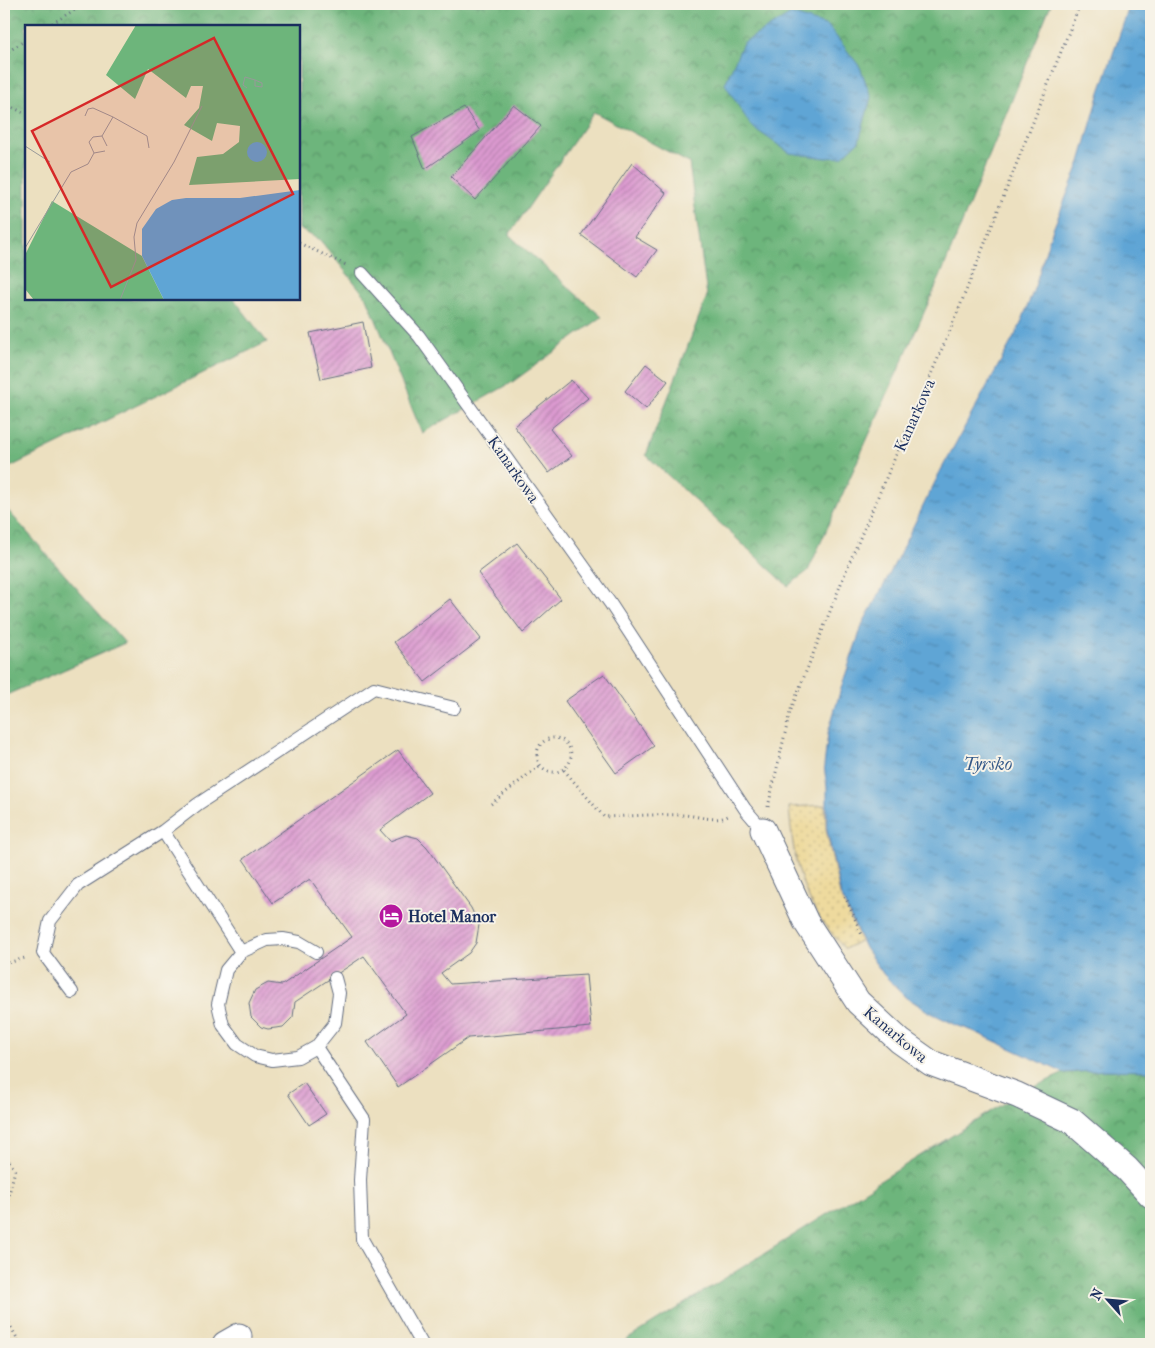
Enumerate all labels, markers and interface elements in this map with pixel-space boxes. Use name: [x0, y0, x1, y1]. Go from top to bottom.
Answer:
inset map: [25, 25, 300, 300]
street label: Kanarkowa: [890, 375, 939, 454]
street label: Kanarkowa: [484, 432, 544, 507]
water label: Tyrsko: [964, 754, 1012, 775]
hotel icon: Hotel Manor: [378, 903, 404, 929]
place label: Hotel Manor: [408, 907, 497, 926]
street label: Kanarkowa: [860, 1002, 932, 1067]
north arrow: [1082, 1276, 1132, 1326]
text: N: [1087, 1285, 1107, 1303]

